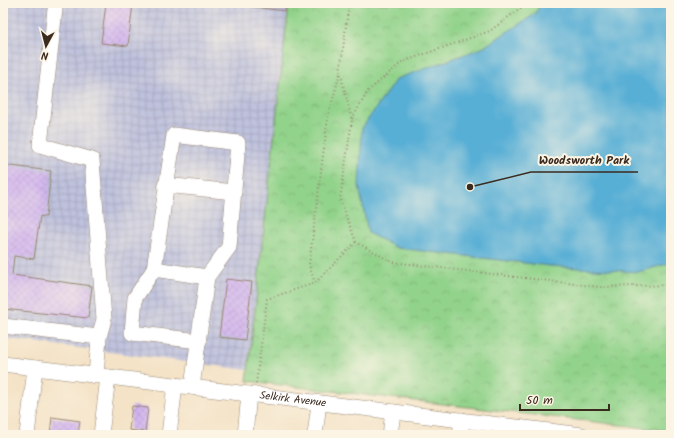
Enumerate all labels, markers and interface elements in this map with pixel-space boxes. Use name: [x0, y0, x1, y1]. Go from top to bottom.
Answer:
north arrow: [26, 26, 66, 66]
text: N: [40, 46, 49, 64]
callout: Woodsworth Park: [531, 148, 638, 172]
text: Woodsworth Park: [539, 151, 630, 170]
scale bar: [520, 386, 609, 412]
street label: Selkirk Avenue: [258, 387, 327, 413]
text: 50 m: [526, 391, 553, 410]

